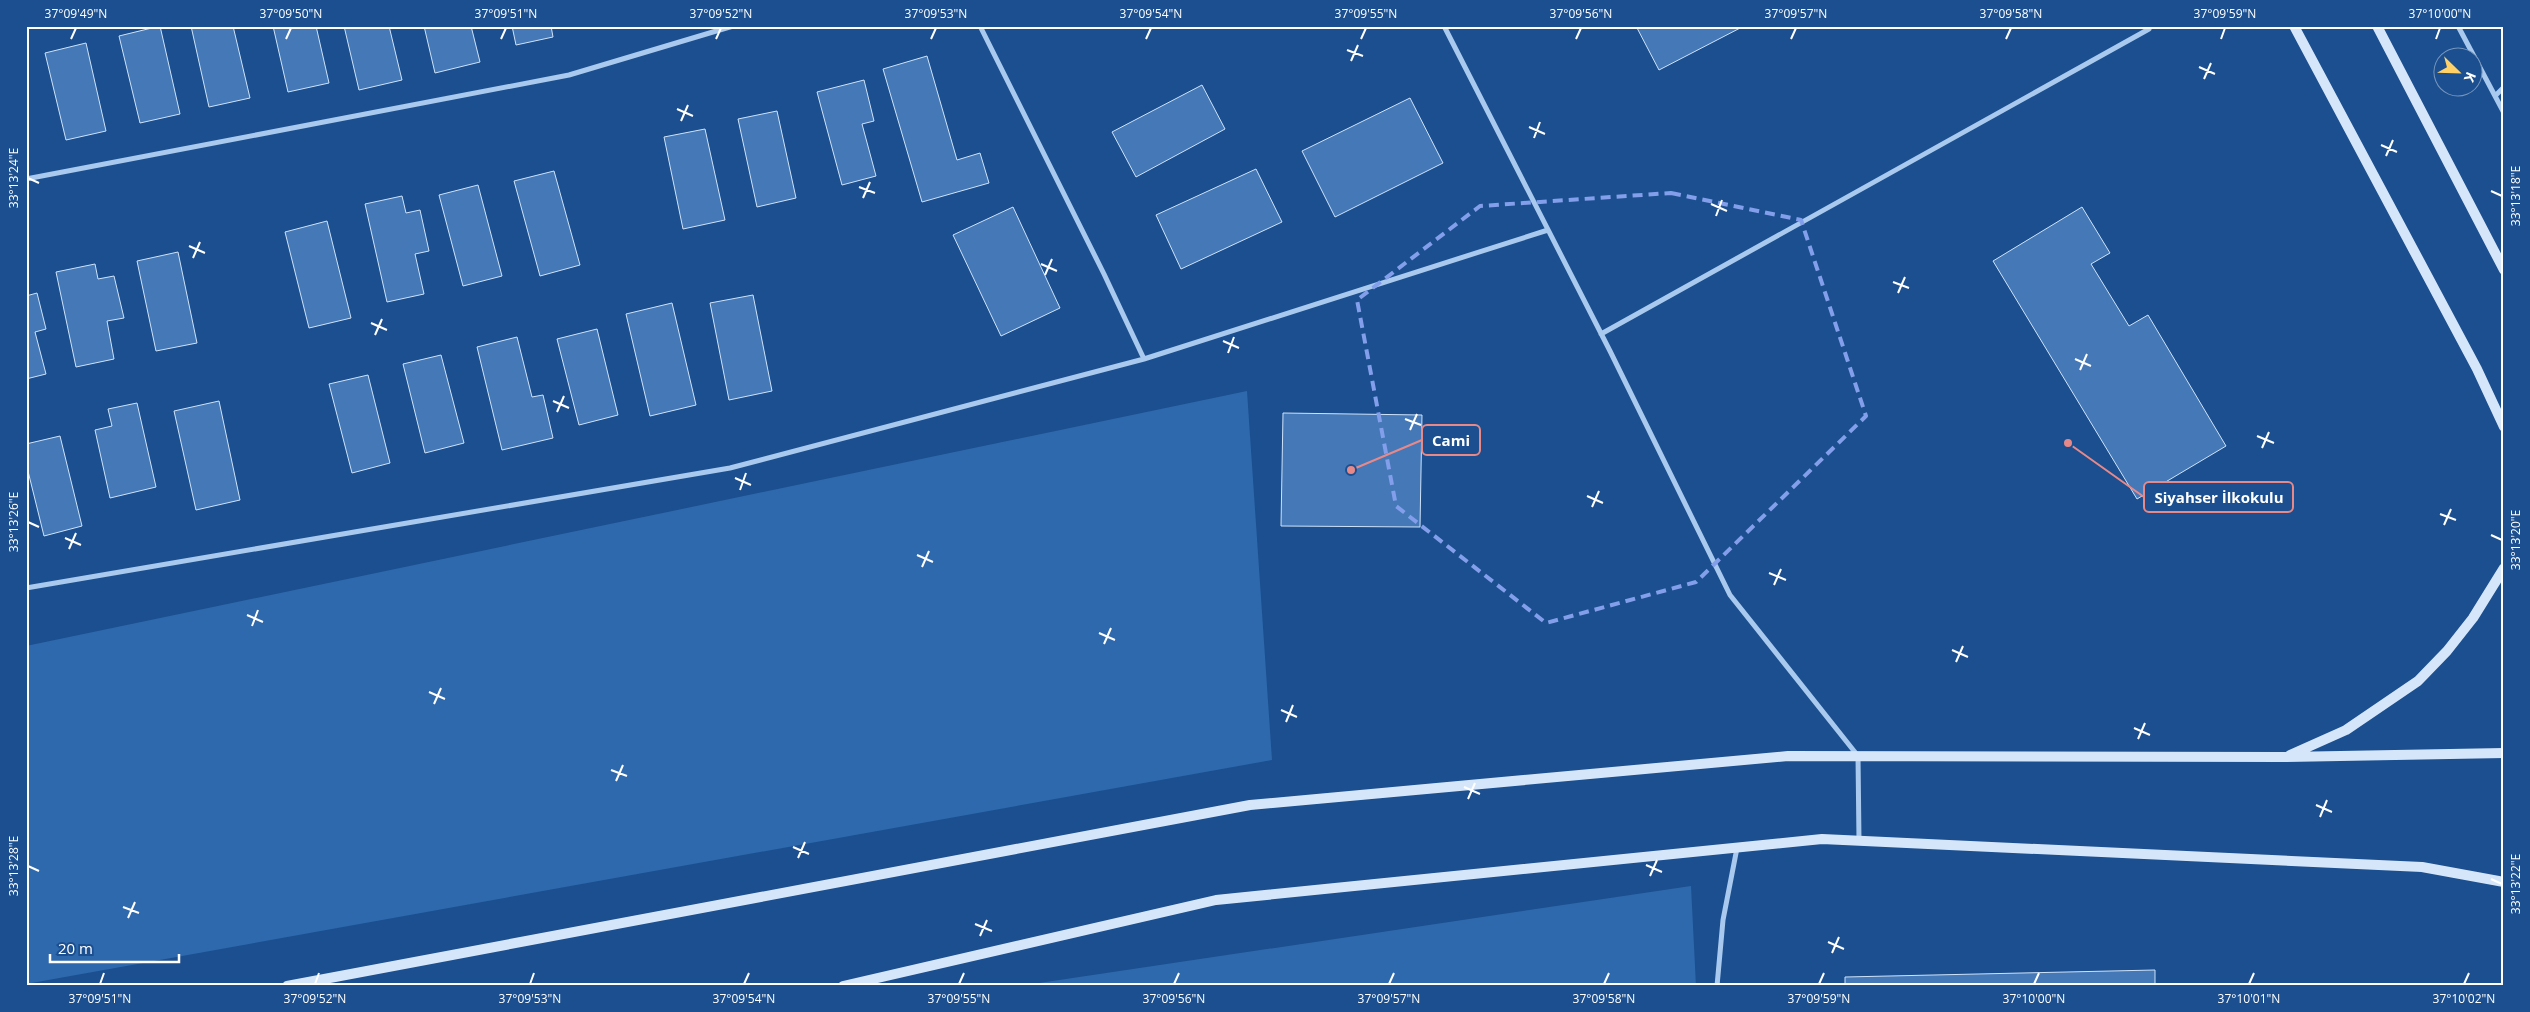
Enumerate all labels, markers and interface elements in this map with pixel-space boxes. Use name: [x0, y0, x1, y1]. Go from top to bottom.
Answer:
text: 37°09'49"N: [45, 5, 107, 22]
text: 37°09'50"N: [260, 5, 322, 22]
text: 37°09'51"N: [475, 5, 537, 22]
text: 37°09'52"N: [690, 5, 752, 22]
text: 37°09'53"N: [905, 5, 967, 22]
text: 37°09'54"N: [1120, 5, 1182, 22]
text: 37°09'55"N: [1335, 5, 1397, 22]
text: 37°09'56"N: [1550, 5, 1612, 22]
text: 37°09'57"N: [1765, 5, 1827, 22]
text: 37°09'58"N: [1980, 5, 2042, 22]
text: 37°09'59"N: [2194, 5, 2256, 22]
text: 37°10'00"N: [2409, 5, 2471, 22]
north arrow: [2432, 48, 2482, 98]
text: K: [2460, 69, 2481, 86]
text: 33°13'24"E: [5, 148, 22, 208]
text: 33°13'18"E: [2507, 166, 2524, 226]
callout: Cami: [1422, 425, 1480, 455]
text: Cami: [1432, 430, 1470, 450]
callout: Siyahser İlkokulu: [2144, 482, 2293, 512]
text: Siyahser İlkokulu: [2154, 487, 2284, 507]
text: 33°13'26"E: [5, 492, 22, 552]
text: 33°13'20"E: [2507, 510, 2524, 570]
text: 33°13'28"E: [5, 836, 22, 896]
text: 33°13'22"E: [2507, 854, 2524, 914]
scale bar: [50, 932, 179, 964]
text: 20 m: [58, 938, 93, 958]
text: 37°09'51"N: [69, 990, 131, 1007]
text: 37°09'52"N: [284, 990, 346, 1007]
text: 37°09'53"N: [499, 990, 561, 1007]
text: 37°09'54"N: [713, 990, 775, 1007]
text: 37°09'55"N: [928, 990, 990, 1007]
text: 37°09'56"N: [1143, 990, 1205, 1007]
text: 37°09'57"N: [1358, 990, 1420, 1007]
text: 37°09'58"N: [1573, 990, 1635, 1007]
text: 37°09'59"N: [1788, 990, 1850, 1007]
text: 37°10'00"N: [2003, 990, 2065, 1007]
text: 37°10'01"N: [2218, 990, 2280, 1007]
text: 37°10'02"N: [2433, 990, 2495, 1007]

